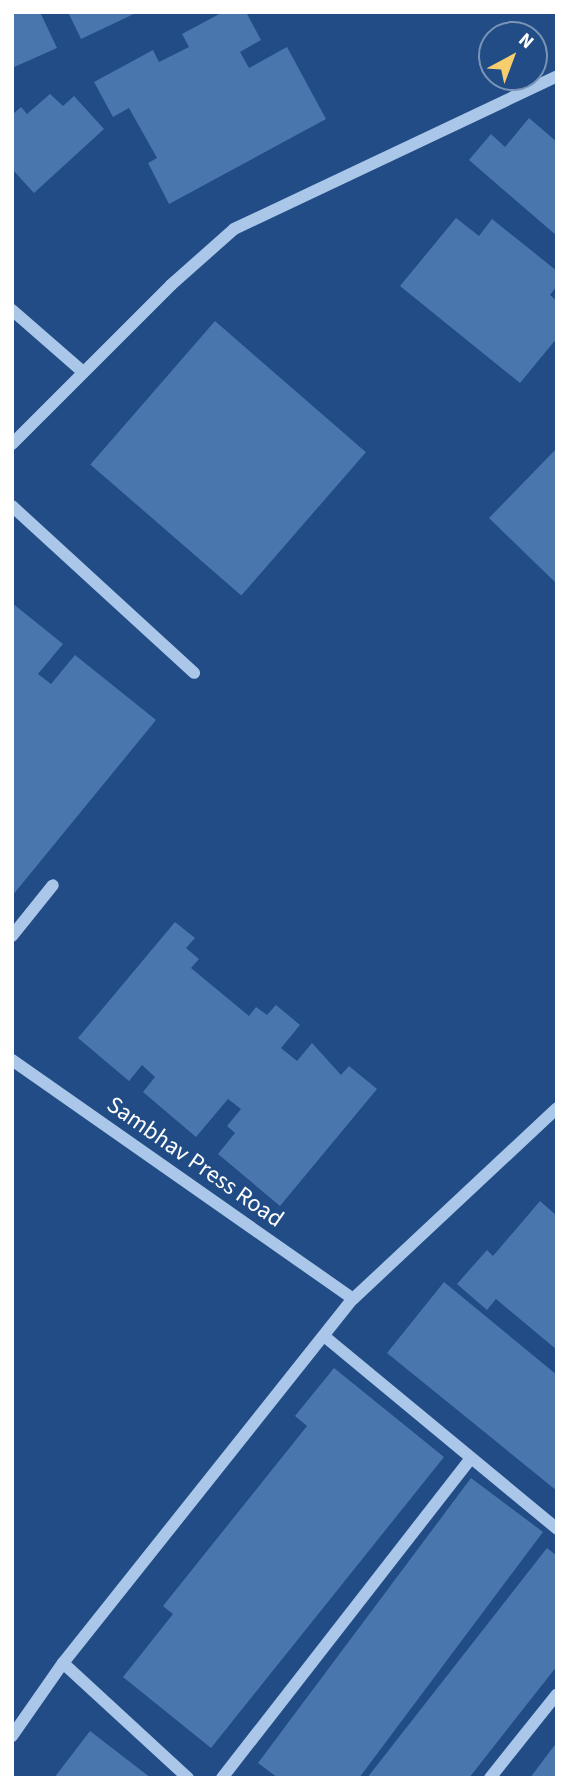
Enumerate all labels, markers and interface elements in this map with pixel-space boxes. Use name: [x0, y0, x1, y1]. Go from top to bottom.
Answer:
north arrow: [478, 21, 548, 91]
text: N: [512, 27, 539, 56]
street label: Sambhav Press Road: [101, 1090, 289, 1234]

